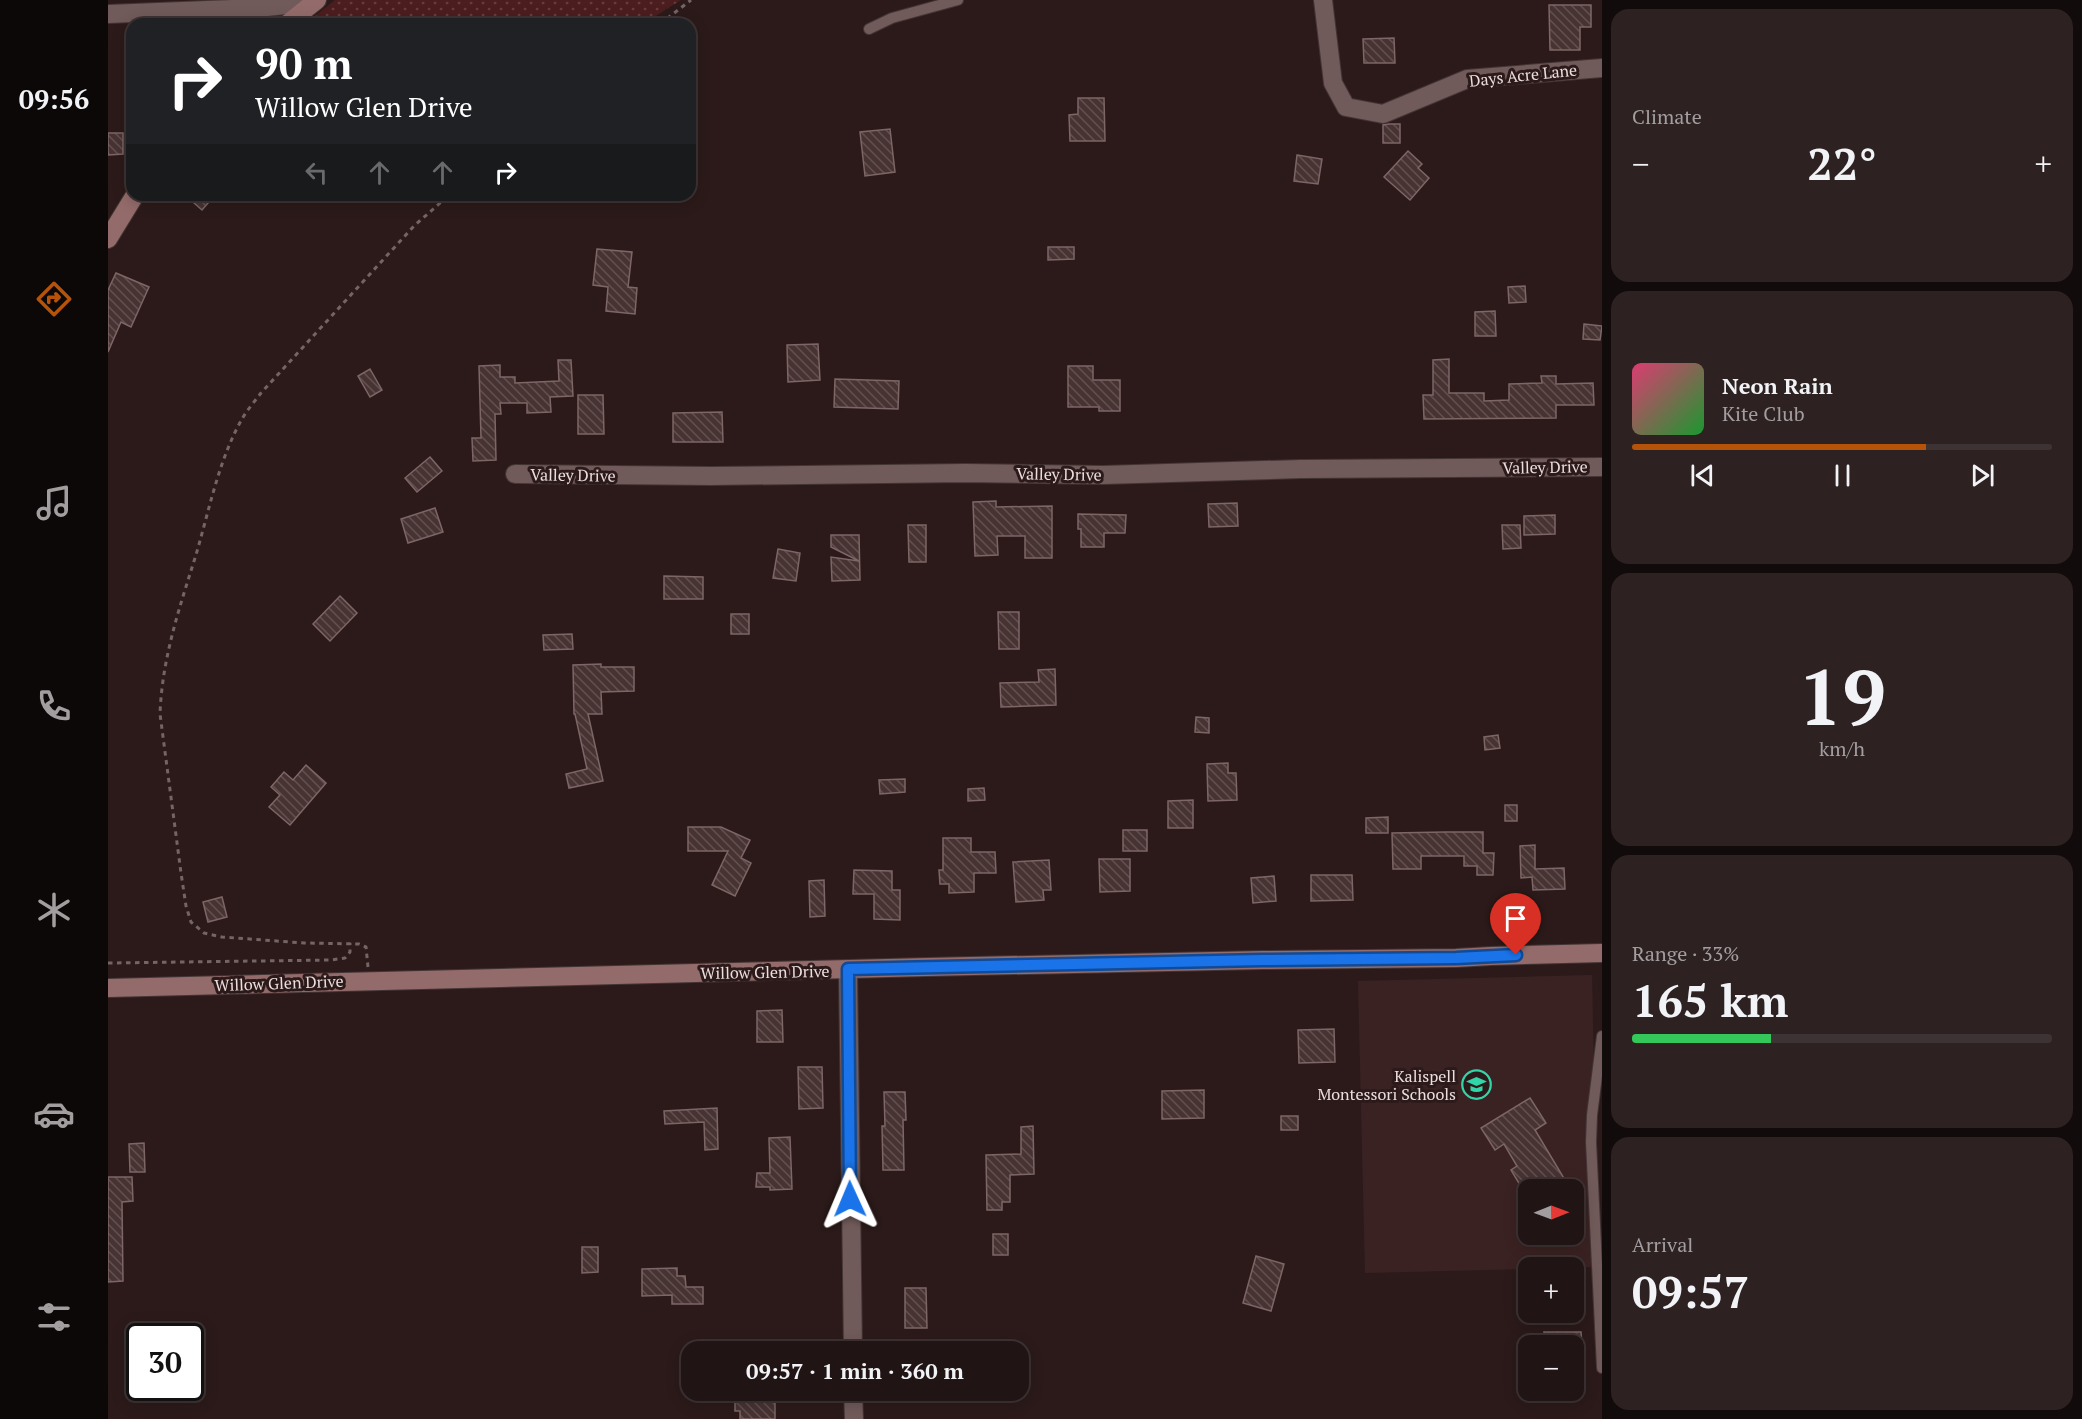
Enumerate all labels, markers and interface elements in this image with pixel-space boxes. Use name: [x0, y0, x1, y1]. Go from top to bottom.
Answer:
text: 90 m: [255, 35, 353, 91]
icon: right: [156, 42, 234, 120]
street label: Days Acre Lane: [1468, 58, 1578, 92]
text: 09:56: [19, 81, 89, 117]
text: Willow Glen Drive: [255, 89, 473, 125]
text: Climate: [1632, 103, 1702, 130]
text: 22°: [1807, 133, 1877, 193]
text: −: [1632, 142, 1650, 185]
text: +: [2034, 142, 2052, 185]
icon: left: [300, 156, 333, 189]
icon: ahead: [363, 156, 396, 189]
icon: ahead: [426, 156, 459, 189]
icon: right: [489, 156, 522, 189]
icon: directions: [33, 278, 75, 320]
text: Neon Rain: [1722, 371, 1833, 400]
text: Kite Club: [1722, 400, 1805, 427]
street label: Valley Drive: [1502, 455, 1588, 479]
icon: previous: [1686, 459, 1719, 492]
icon: pause: [1826, 459, 1859, 492]
icon: next: [1966, 459, 1999, 492]
street label: Valley Drive: [1016, 462, 1102, 486]
street label: Valley Drive: [530, 463, 616, 487]
icon: music: [33, 482, 75, 524]
text: 19: [1798, 644, 1886, 747]
icon: phone: [33, 685, 75, 727]
text: km/h: [1819, 735, 1865, 762]
icon: climate: [33, 889, 75, 931]
pin: [1490, 893, 1541, 955]
icon: arrive: [1499, 902, 1532, 935]
text: Range · 33%: [1632, 940, 1739, 967]
street label: Willow Glen Drive: [700, 960, 830, 984]
street label: Willow Glen Drive: [214, 970, 344, 996]
text: 165 km: [1632, 970, 1788, 1030]
place label: Kalispell Montessori Schools: [1317, 1065, 1456, 1105]
school or university icon: Kalispell Montessori Schools: [1461, 1069, 1493, 1101]
icon: car: [33, 1093, 75, 1135]
position arrow: [818, 1167, 882, 1231]
north arrow: [1518, 1179, 1584, 1245]
map controls: [1518, 1179, 1584, 1401]
text: Arrival: [1632, 1231, 1693, 1258]
button: +: [1518, 1257, 1584, 1323]
text: 09:57: [1632, 1261, 1749, 1321]
icon: filters: [33, 1296, 75, 1338]
speed limit sign: 30: [126, 1323, 204, 1401]
button: −: [1518, 1335, 1584, 1401]
text: 09:57 · 1 min · 360 m: [746, 1356, 964, 1385]

